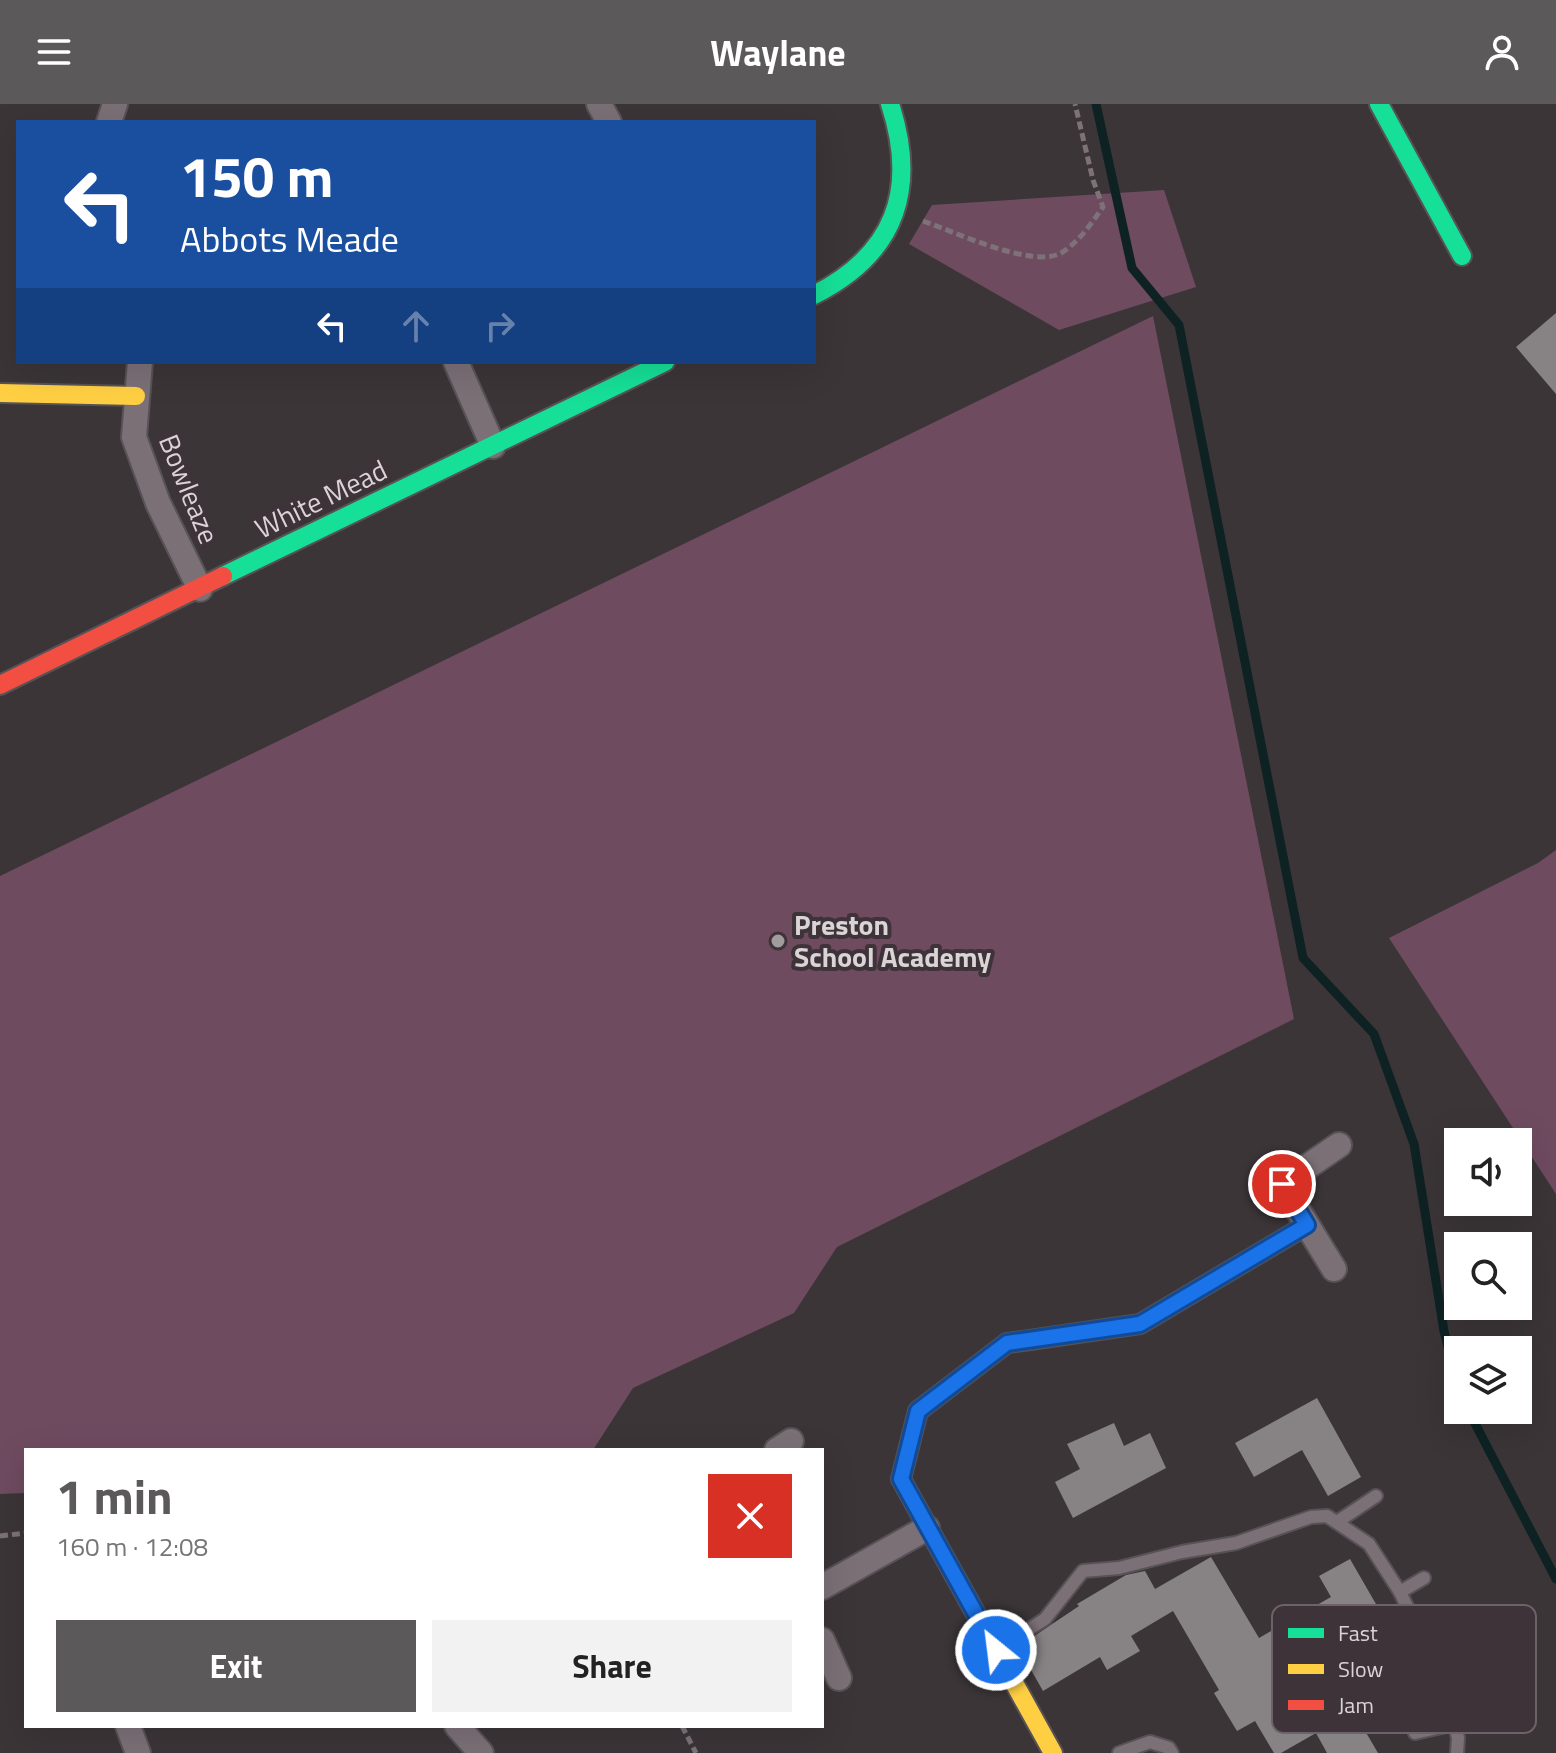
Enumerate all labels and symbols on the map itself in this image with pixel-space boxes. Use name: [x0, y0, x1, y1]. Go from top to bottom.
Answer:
street label: Bowleaze: [148, 428, 231, 550]
street label: White Mead: [247, 448, 394, 549]
place label: Preston School Academy: [794, 903, 991, 978]
marker: Preston School Academy: [769, 932, 787, 950]
pin: [1248, 1150, 1316, 1218]
legend: [1272, 1605, 1536, 1733]
position arrow: [954, 1608, 1038, 1692]
text: Fast: [1338, 1616, 1378, 1650]
text: Slow: [1338, 1652, 1384, 1686]
text: Jam: [1338, 1688, 1374, 1722]

